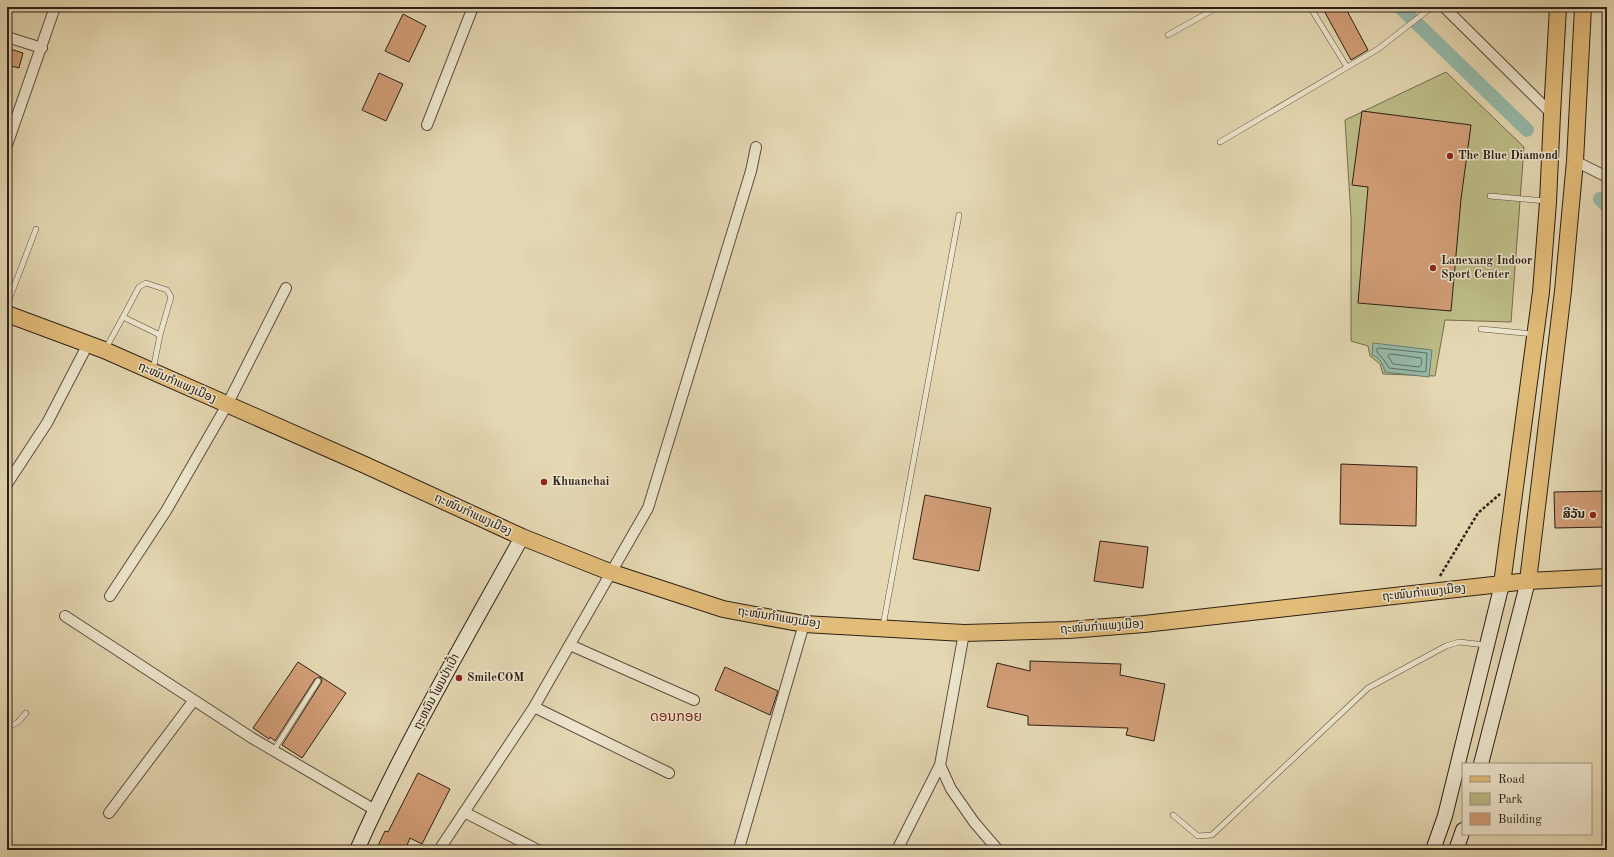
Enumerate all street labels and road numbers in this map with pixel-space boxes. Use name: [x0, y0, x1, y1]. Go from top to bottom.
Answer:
street label: ຖະໜົນກຳແພງເມືອງ: [136, 359, 219, 406]
street label: ຖະໜົນກຳແພງເມືອງ: [432, 490, 515, 538]
street label: ຖະໜົນກຳແພງເມືອງ: [1381, 581, 1466, 603]
street label: ຖະໜົນກຳແພງເມືອງ: [737, 604, 822, 631]
street label: ຖະໜົນກຳແພງເມືອງ: [1059, 616, 1144, 636]
street label: ຖະຫນົນ ໂພນປ່າເປົ້າ: [408, 650, 462, 732]

